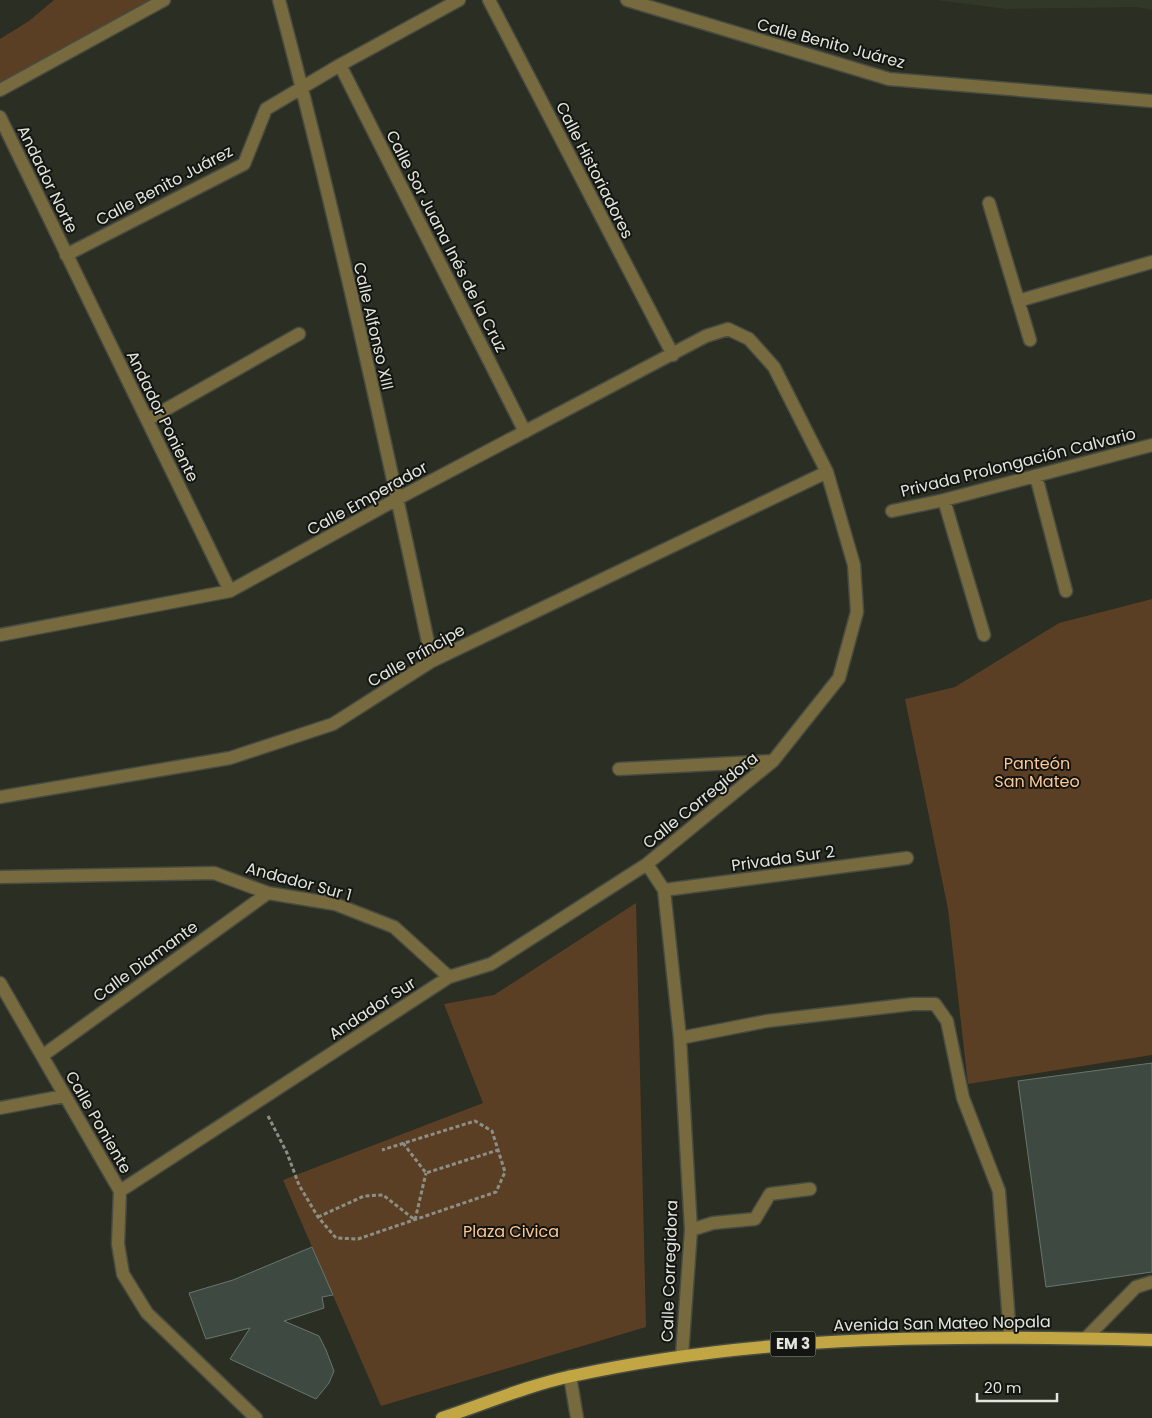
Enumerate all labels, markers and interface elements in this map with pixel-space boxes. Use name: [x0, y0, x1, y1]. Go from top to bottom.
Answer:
street label: Calle Benito Juárez: [754, 13, 907, 74]
street label: Calle Historiadores: [550, 98, 639, 243]
street label: Andador Norte: [12, 122, 84, 237]
street label: Calle Sor Juana Inés de la Cruz: [380, 126, 513, 356]
street label: Calle Benito Juárez: [92, 140, 237, 231]
street label: Calle Alfonso XIII: [348, 260, 399, 392]
street label: Andador Poniente: [121, 347, 204, 486]
street label: Privada Prolongación Calvario: [898, 422, 1138, 503]
street label: Calle Emperador: [303, 456, 432, 541]
street label: Calle Príncipe: [363, 618, 469, 693]
street label: Calle Corregidora: [638, 747, 763, 854]
park label: Panteón San Mateo: [994, 752, 1080, 793]
street label: Privada Sur 2: [730, 840, 836, 877]
street label: Andador Sur 1: [243, 856, 354, 907]
street label: Calle Diamante: [88, 915, 203, 1007]
street label: Andador Sur: [324, 972, 420, 1045]
street label: Calle Poniente: [60, 1067, 137, 1178]
street label: Calle Corregidora: [656, 1200, 683, 1343]
park label: Plaza Civica: [463, 1220, 559, 1243]
street label: Avenida San Mateo Nopala: [833, 1310, 1051, 1337]
road number: EM 3: [770, 1332, 816, 1356]
scale bar: [977, 1370, 1057, 1402]
text: 20 m: [984, 1377, 1022, 1398]

